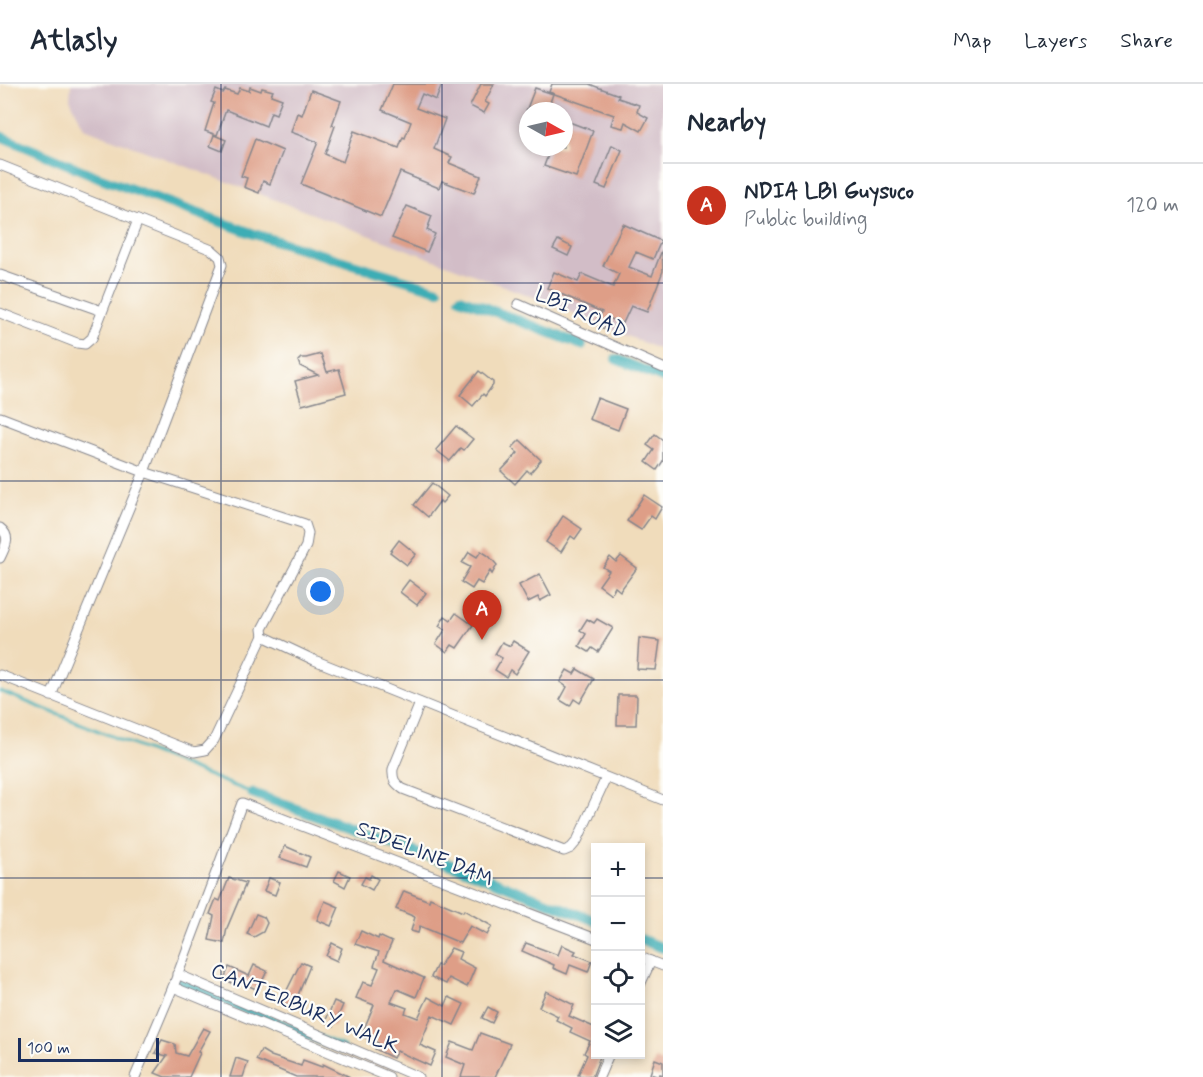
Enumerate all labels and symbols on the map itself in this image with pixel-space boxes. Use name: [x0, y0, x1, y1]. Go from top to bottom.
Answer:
north arrow: [519, 102, 573, 156]
street label: LBI ROAD: [530, 280, 632, 346]
your location: [306, 577, 335, 606]
pin: A: [462, 590, 502, 640]
street label: SIDELINE DAM: [352, 815, 498, 893]
street label: CANTERBURY WALK: [206, 957, 404, 1062]
scale bar: [18, 1035, 159, 1062]

